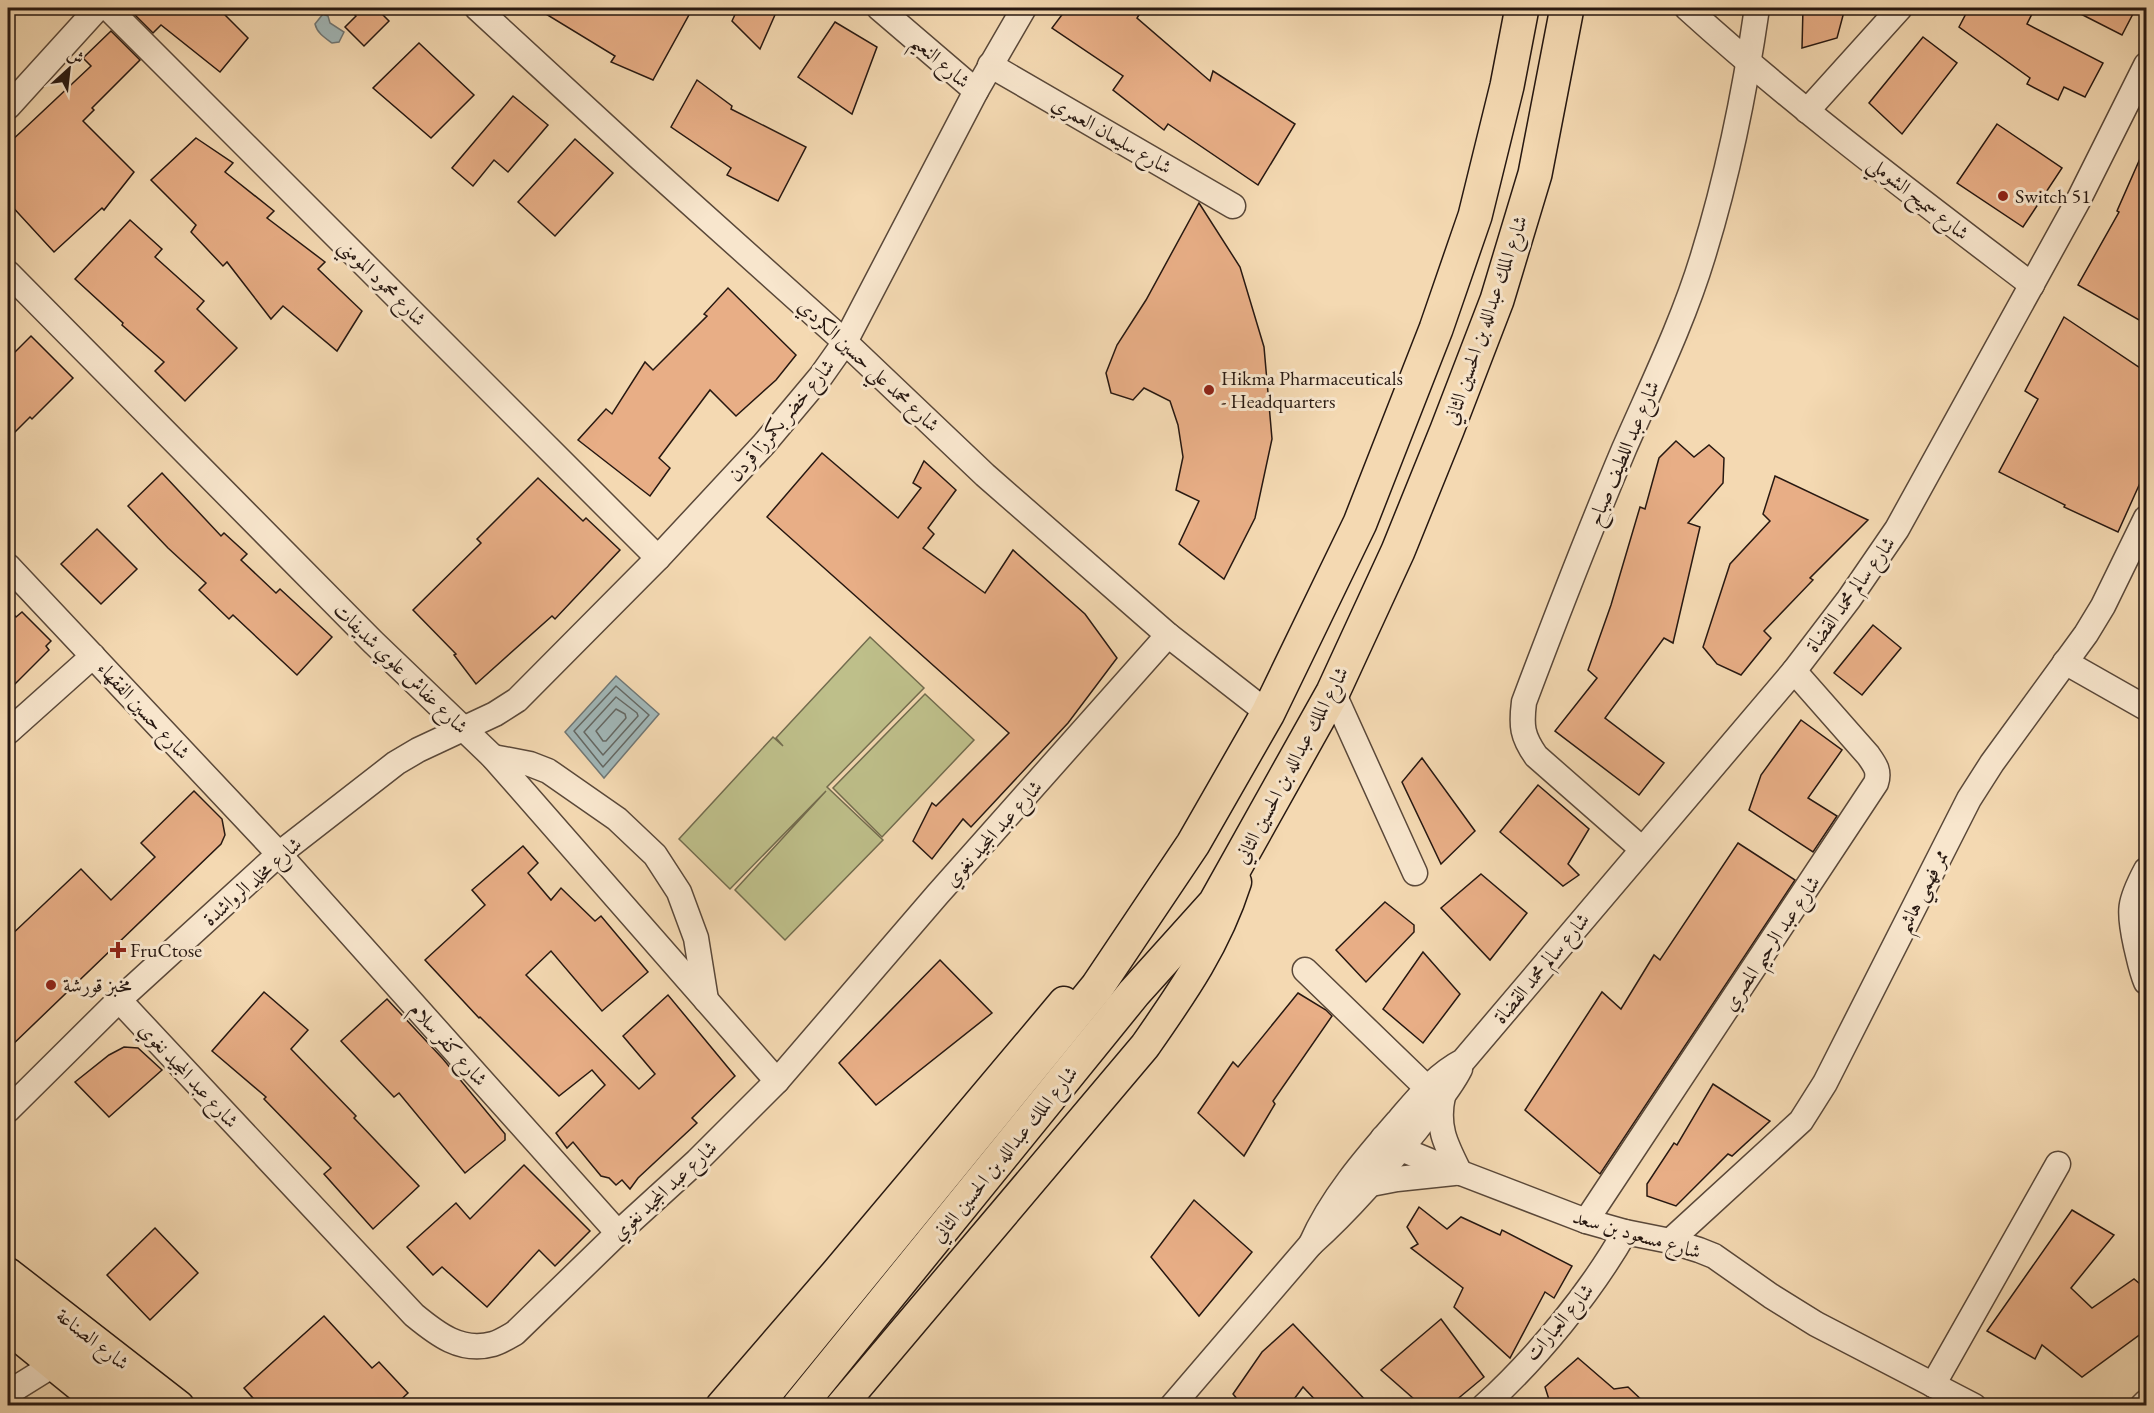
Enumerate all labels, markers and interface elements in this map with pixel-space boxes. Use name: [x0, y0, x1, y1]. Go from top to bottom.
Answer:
street label: شارع النعيم: [901, 28, 976, 99]
north arrow: [39, 39, 99, 99]
text: ش: [64, 43, 87, 69]
street label: شارع سليمان العمري: [1045, 90, 1177, 184]
street label: شارع سميح الشوملي: [1859, 150, 1975, 251]
place label: Switch 51: [2015, 183, 2091, 209]
marker: Switch 51: [1996, 189, 2010, 203]
street label: شارع الملك عبدالله بن الحسين الثاني: [1437, 212, 1538, 430]
street label: شارع محمود المومني: [329, 233, 432, 336]
street label: شارع محمد علي حسين الكردي: [788, 293, 945, 443]
street label: شارع خضر بكمرزا قردن: [722, 353, 844, 490]
place label: Hikma Pharmaceuticals - Headquarters: [1221, 365, 1403, 414]
street label: شارع عبد اللطيف صباح: [1581, 377, 1670, 531]
marker: Hikma Pharmaceuticals - Headquarters: [1202, 383, 1216, 397]
street label: شارع سالم محمد القضاة: [1799, 531, 1905, 660]
street label: شارع عفاش علوي شديفات: [324, 597, 474, 743]
street label: شارع حسين الفقهاء: [88, 655, 196, 768]
street label: شارع الملك عبدالله بن الحسين الثاني: [1228, 662, 1358, 870]
street label: شارع عبد المجيد نغوي: [938, 774, 1052, 895]
street label: شارع مخلد الرواشدة: [197, 831, 310, 935]
street label: ممر فهمي هاشم: [1890, 845, 1960, 940]
street label: شارع عبد الرحيم المصري: [1716, 871, 1832, 1019]
street label: شارع سالم محمد القضاة: [1487, 907, 1599, 1032]
place label: FruCtose: [130, 937, 202, 963]
marker: FruCtose: [111, 943, 125, 957]
place label: مخبز قورشة: [63, 972, 132, 998]
marker: مخبز قورشة: [44, 978, 58, 992]
street label: شارع كفر سلام: [401, 996, 494, 1095]
street label: شارع عبد المجيد نغوي: [130, 1017, 245, 1137]
street label: شارع الملك عبدالله بن الحسين الثاني: [925, 1060, 1087, 1251]
street label: شارع عبد المجيد نغوي: [606, 1134, 726, 1249]
street label: شارع مسعود بن سعد: [1569, 1203, 1704, 1270]
street label: شارع العبارات: [1519, 1278, 1603, 1370]
street label: شارع الصناعة: [48, 1302, 135, 1380]

